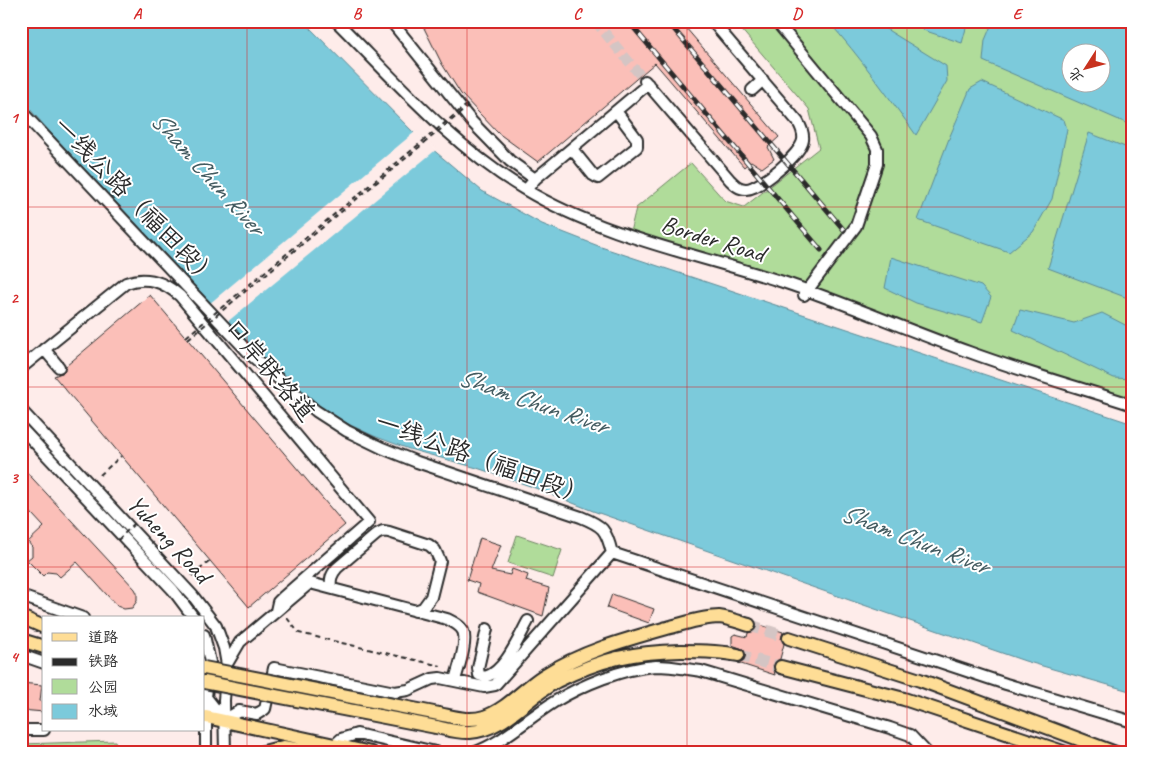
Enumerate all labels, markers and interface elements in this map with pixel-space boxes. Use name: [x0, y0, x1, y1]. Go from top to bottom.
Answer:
text: A: [133, 4, 143, 24]
text: B: [353, 4, 363, 24]
text: C: [573, 4, 583, 24]
text: D: [792, 4, 803, 24]
text: E: [1013, 4, 1024, 24]
north arrow: [1062, 42, 1112, 92]
text: 北: [1065, 65, 1087, 86]
water label: Sham Chun River: [144, 104, 275, 245]
text: 1: [10, 108, 19, 128]
street label: 一线公路（福田段）: [46, 110, 226, 294]
street label: Border Road: [657, 208, 773, 271]
text: 2: [10, 288, 19, 308]
street label: 口岸联络道: [218, 312, 322, 428]
water label: Sham Chun River: [454, 360, 616, 443]
street label: 一线公路（福田段）: [371, 405, 593, 513]
text: 3: [10, 468, 19, 488]
street label: Yuheng Road: [120, 488, 221, 593]
water label: Sham Chun River: [837, 496, 998, 584]
legend: [42, 616, 205, 732]
text: 道路: [88, 628, 118, 647]
text: 4: [10, 647, 19, 667]
text: 铁路: [88, 652, 118, 671]
text: 公园: [88, 678, 118, 697]
text: 水域: [88, 702, 118, 721]

